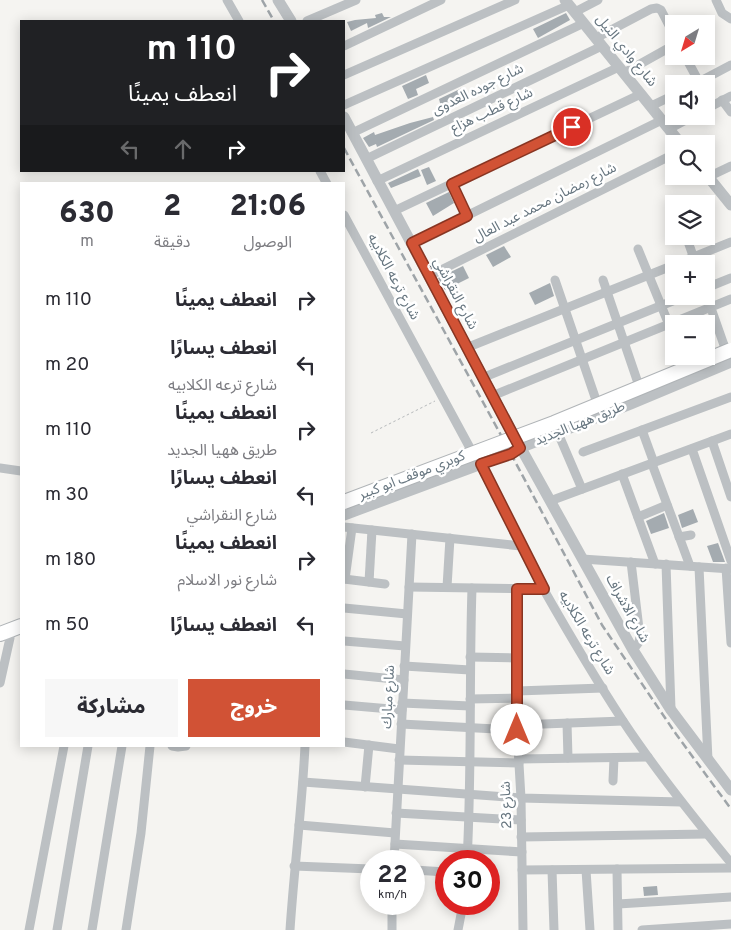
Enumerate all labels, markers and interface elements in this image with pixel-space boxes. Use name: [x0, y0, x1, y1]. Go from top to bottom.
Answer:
street label: شارع وادي النيل: [591, 11, 660, 91]
north arrow: [665, 15, 715, 65]
map controls: [665, 15, 715, 365]
text: 110 m: [147, 28, 237, 72]
icon: right: [255, 40, 320, 105]
street label: شارع جوده العدوى: [429, 61, 527, 120]
button: sound: [665, 75, 715, 125]
text: انعطف يمينًا: [128, 82, 237, 109]
street label: شارع قطب هزاع: [448, 84, 536, 138]
pin: [551, 106, 593, 148]
icon: arrive: [558, 113, 586, 141]
icon: left: [116, 135, 144, 163]
icon: ahead: [169, 135, 197, 163]
icon: right: [222, 135, 250, 163]
button: search: [665, 135, 715, 185]
street label: شارع رمضان محمد عبد العال: [471, 159, 620, 247]
text: 2: [163, 189, 181, 226]
text: 21:06: [229, 189, 306, 226]
button: layers: [665, 195, 715, 245]
text: 630: [59, 196, 115, 233]
street label: شارع ترعه الكلابيه: [362, 231, 423, 324]
text: m: [80, 232, 94, 252]
text: دقيقة: [154, 233, 190, 253]
text: الوصول: [243, 233, 292, 253]
street label: شارع النقراشي: [428, 255, 481, 334]
button: +: [665, 255, 715, 305]
icon: right: [292, 286, 320, 314]
text: 110 m: [45, 288, 92, 312]
text: انعطف يمينًا: [175, 289, 277, 313]
button: −: [665, 315, 715, 365]
text: انعطف يسارًا: [170, 337, 277, 361]
icon: left: [292, 351, 320, 379]
text: 20 m: [45, 353, 89, 377]
text: شارع ترعه الكلابيه: [168, 376, 277, 396]
street label: طريق ههيا الجديد: [532, 398, 628, 450]
text: انعطف يمينًا: [175, 402, 277, 426]
icon: right: [292, 416, 320, 444]
text: 110 m: [45, 418, 92, 442]
text: طريق ههيا الجديد: [167, 441, 277, 461]
street label: كوبري موقف ابو كبير: [355, 448, 468, 506]
text: انعطف يسارًا: [170, 467, 277, 491]
icon: left: [292, 481, 320, 509]
text: 30 m: [45, 483, 89, 507]
text: شارع النقراشي: [187, 506, 277, 526]
text: انعطف يمينًا: [175, 532, 277, 556]
icon: right: [292, 546, 320, 574]
text: 180 m: [45, 548, 96, 572]
text: شارع نور الاسلام: [178, 571, 277, 591]
street label: شارع الاشراف: [600, 572, 653, 647]
street label: شارع ترعه الكلابيه: [553, 588, 618, 679]
icon: left: [292, 611, 320, 639]
text: 50 m: [45, 613, 90, 637]
text: انعطف يسارًا: [170, 614, 277, 638]
street label: شارع مبارك: [379, 665, 400, 729]
button: مشاركة: [45, 679, 178, 737]
button: خروج: [188, 679, 320, 737]
position arrow: [490, 703, 542, 755]
street label: شارع 23: [498, 781, 517, 829]
speed limit sign: 30: [435, 850, 500, 915]
text: 22: [377, 860, 408, 892]
text: km/h: [378, 887, 407, 903]

